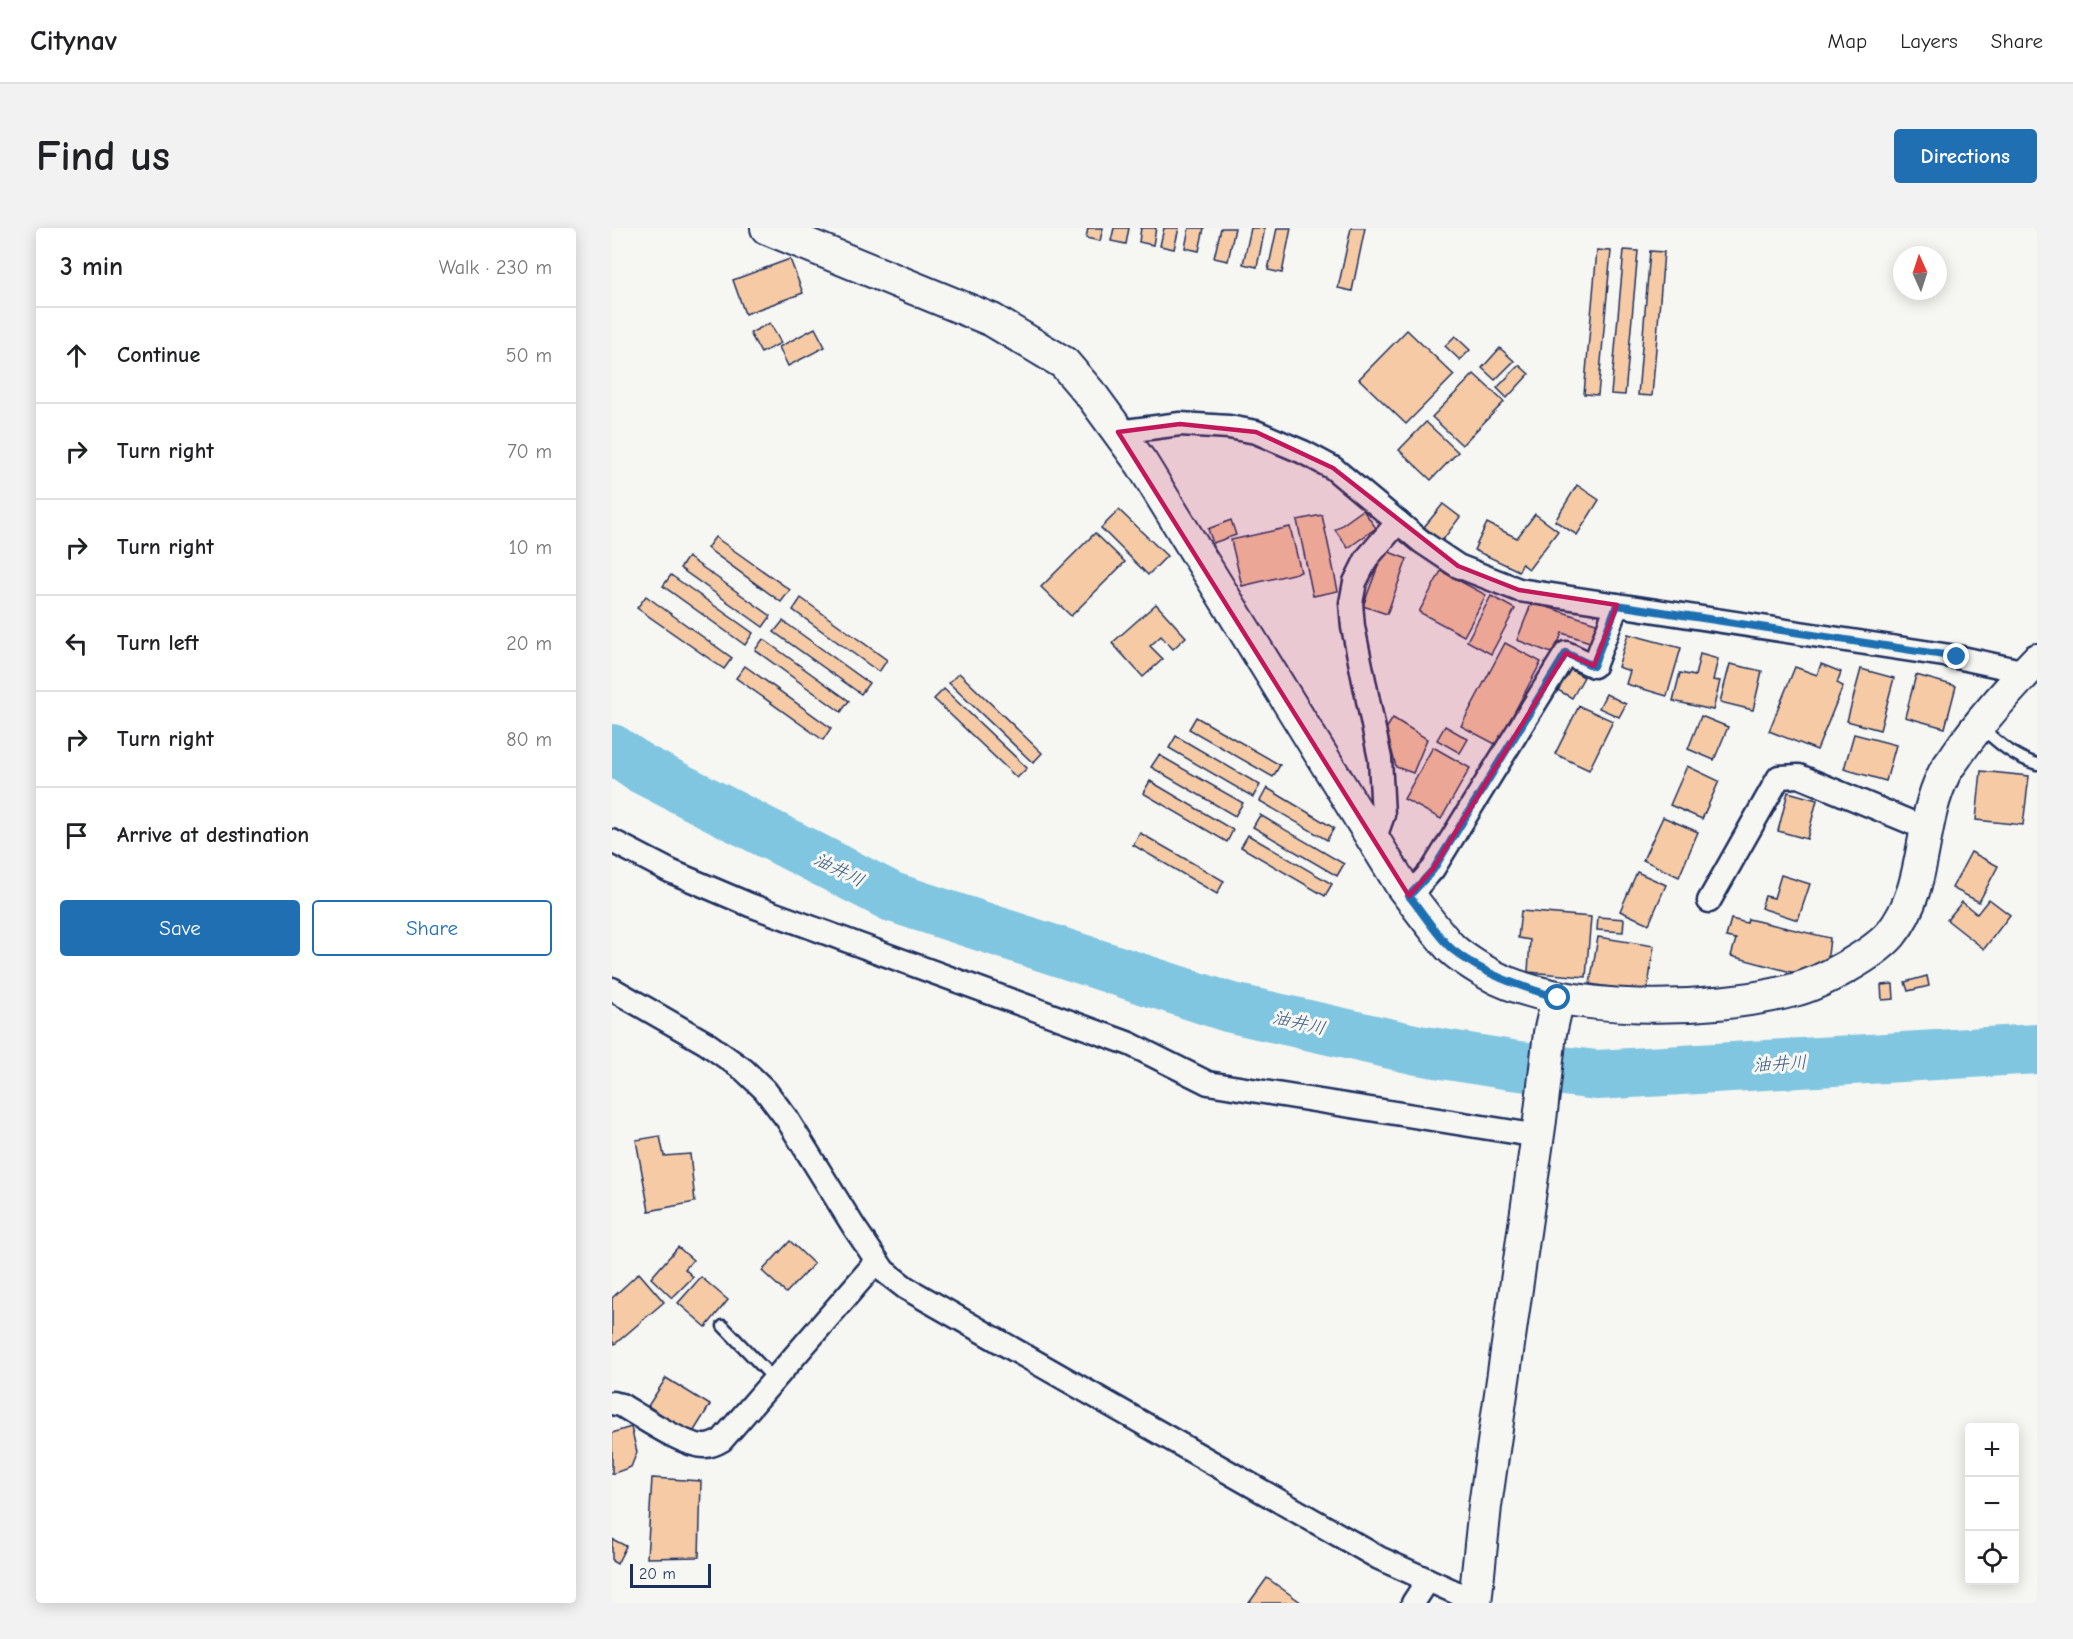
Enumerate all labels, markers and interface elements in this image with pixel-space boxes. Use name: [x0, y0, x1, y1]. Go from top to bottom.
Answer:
text: Citynav: [30, 25, 117, 57]
text: Map: [1828, 29, 1867, 53]
text: Layers: [1900, 29, 1958, 53]
text: Share: [1991, 29, 2043, 53]
button: Directions: [1894, 129, 2037, 183]
text: Find us: [36, 132, 170, 181]
north arrow: [1893, 246, 1947, 300]
text: 3 min: [60, 252, 123, 282]
text: Walk · 230 m: [439, 256, 552, 279]
icon: ahead: [60, 339, 93, 372]
text: Continue: [117, 342, 200, 368]
text: 50 m: [506, 344, 552, 367]
icon: right: [60, 435, 93, 468]
text: Turn right: [117, 438, 214, 464]
text: 70 m: [507, 440, 552, 463]
icon: right: [60, 531, 93, 564]
text: Turn right: [117, 534, 214, 560]
text: 10 m: [509, 536, 552, 559]
icon: left: [60, 627, 93, 660]
text: Turn left: [117, 630, 199, 656]
text: 20 m: [506, 632, 552, 655]
route end: [1943, 643, 1969, 669]
icon: right: [60, 723, 93, 756]
text: Turn right: [117, 726, 214, 752]
text: 80 m: [506, 728, 552, 751]
icon: arrive: [60, 819, 93, 852]
text: Arrive at destination: [117, 822, 309, 848]
water label: 油井川: [810, 848, 868, 892]
button: Save: [60, 900, 300, 956]
button: Share: [312, 900, 552, 956]
route start: [1544, 984, 1570, 1010]
water label: 油井川: [1270, 1007, 1328, 1039]
water label: 油井川: [1752, 1052, 1808, 1076]
map controls: [1965, 1423, 2019, 1585]
button: +: [1965, 1423, 2019, 1477]
button: −: [1965, 1477, 2019, 1531]
button: locate: [1965, 1531, 2019, 1585]
scale bar: [630, 1561, 711, 1588]
text: 20 m: [639, 1565, 676, 1583]

